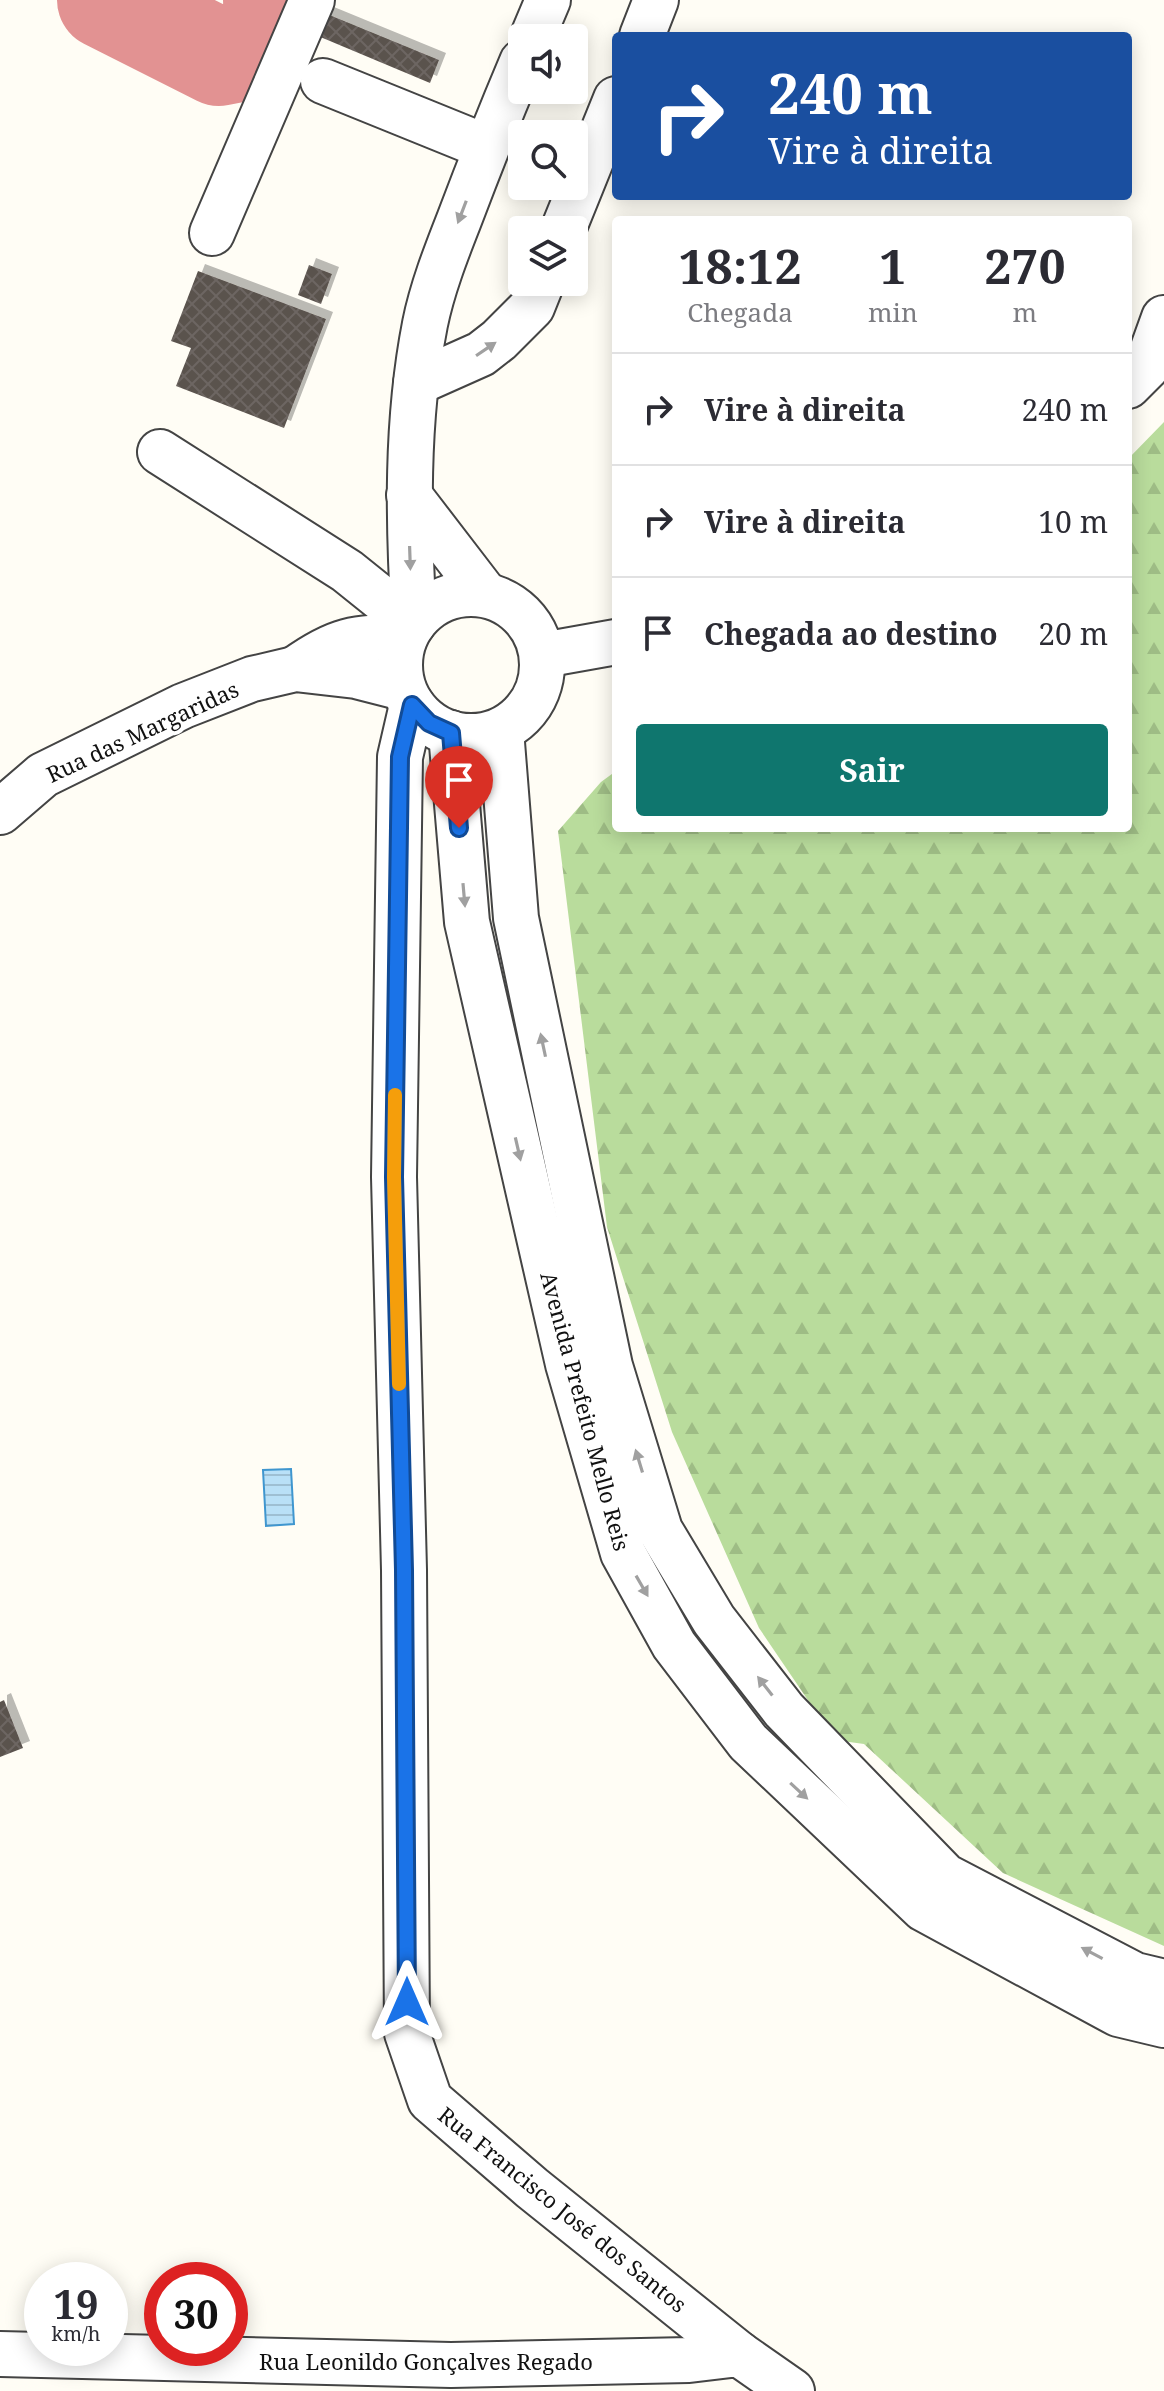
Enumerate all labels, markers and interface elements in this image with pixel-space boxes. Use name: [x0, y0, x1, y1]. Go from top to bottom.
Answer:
map controls: [508, 24, 588, 296]
button: sound: [508, 24, 588, 104]
text: 240 m: [768, 54, 933, 130]
icon: right: [636, 64, 740, 168]
button: search: [508, 120, 588, 200]
text: Vire à direita: [768, 126, 993, 175]
one-way arrow: [455, 200, 468, 224]
button: layers: [508, 216, 588, 296]
text: 18:12: [678, 233, 802, 298]
text: 1: [879, 233, 906, 298]
text: 270: [984, 233, 1066, 298]
text: Chegada: [687, 294, 793, 330]
text: min: [868, 294, 918, 330]
text: m: [1013, 294, 1037, 330]
one-way arrow: [475, 342, 496, 357]
icon: right: [636, 387, 680, 431]
text: Vire à direita: [704, 389, 906, 430]
text: 240 m: [1022, 389, 1108, 430]
icon: right: [636, 499, 680, 543]
text: Vire à direita: [704, 501, 906, 542]
text: 10 m: [1038, 501, 1108, 542]
one-way arrow: [404, 546, 417, 571]
icon: arrive: [636, 611, 680, 655]
text: Chegada ao destino: [704, 613, 998, 654]
text: 20 m: [1038, 613, 1108, 654]
street label: Rua das Margaridas: [41, 673, 243, 789]
button: Sair: [636, 724, 1108, 816]
pin: [425, 746, 493, 828]
icon: arrive: [437, 758, 481, 802]
one-way arrow: [458, 883, 471, 908]
one-way arrow: [536, 1032, 549, 1057]
one-way arrow: [513, 1136, 525, 1161]
street label: Avenida Prefeito Mello Reis: [534, 1268, 638, 1554]
one-way arrow: [632, 1449, 645, 1473]
one-way arrow: [635, 1575, 648, 1598]
one-way arrow: [757, 1676, 773, 1696]
one-way arrow: [790, 1782, 809, 1800]
one-way arrow: [1081, 1946, 1104, 1959]
position arrow: [365, 1960, 449, 2044]
street label: Rua Francisco José dos Santos: [432, 2099, 694, 2319]
speed limit sign: 30: [144, 2262, 248, 2366]
text: 19: [53, 2276, 99, 2331]
text: km/h: [51, 2320, 101, 2347]
street label: Rua Leonildo Gonçalves Regado: [259, 2346, 593, 2376]

